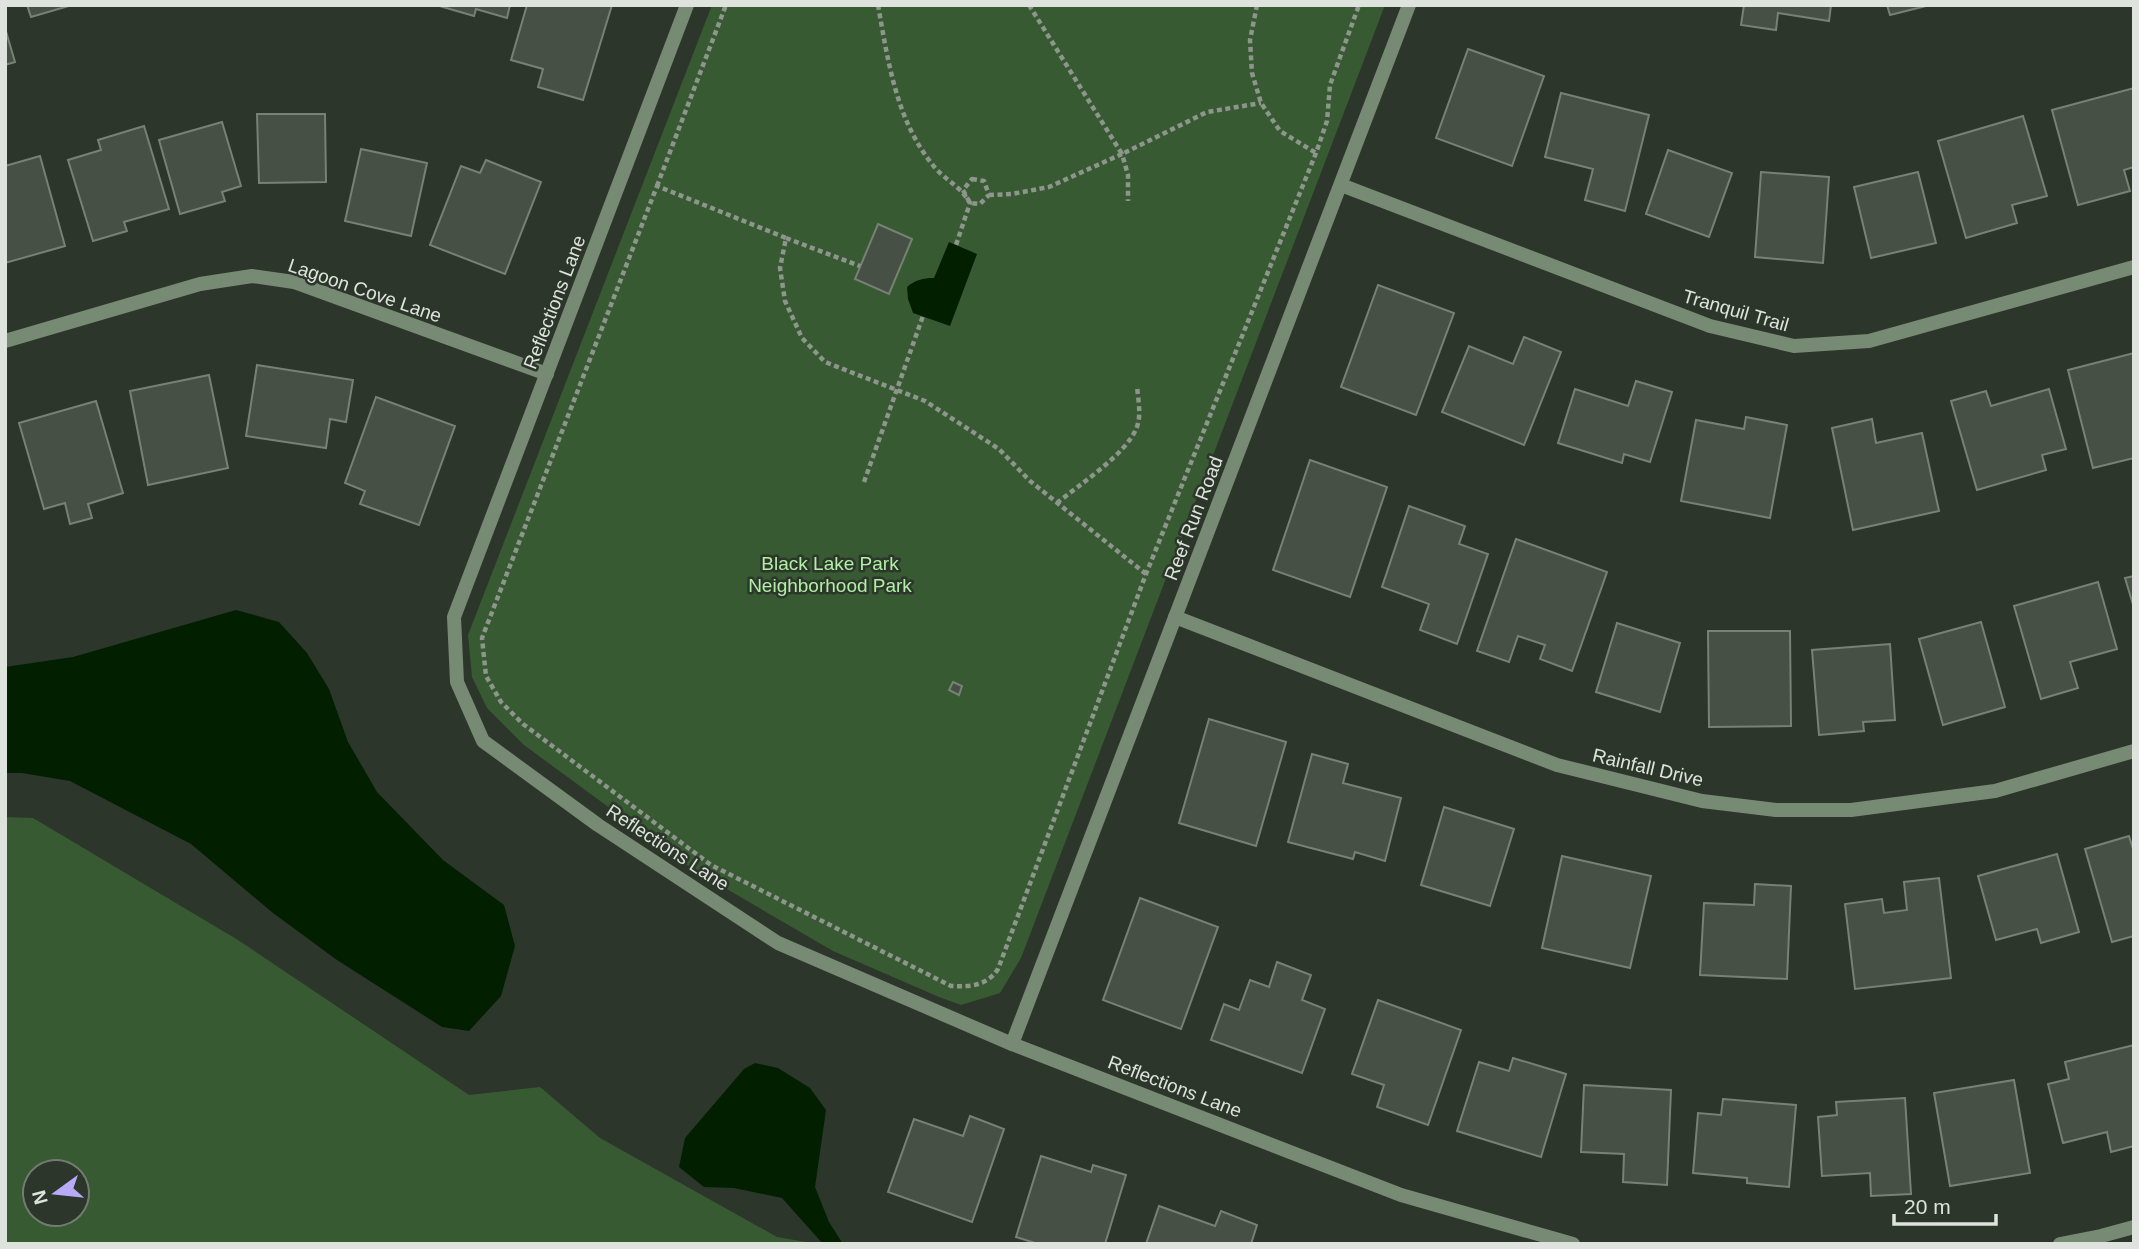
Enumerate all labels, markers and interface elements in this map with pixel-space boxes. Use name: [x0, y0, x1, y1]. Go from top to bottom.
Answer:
street label: Reflections Lane: [519, 232, 590, 372]
street label: Lagoon Cove Lane: [285, 254, 444, 327]
street label: Tranquil Trail: [1681, 285, 1791, 336]
street label: Reef Run Road: [1160, 453, 1227, 583]
park label: Black Lake Park Neighborhood Park: [748, 553, 912, 596]
street label: Rainfall Drive: [1590, 745, 1705, 790]
street label: Reflections Lane: [603, 800, 733, 895]
street label: Reflections Lane: [1105, 1051, 1245, 1122]
north arrow: [21, 1158, 91, 1228]
scale bar: [1894, 1182, 1996, 1226]
text: N: [28, 1188, 52, 1207]
text: 20 m: [1904, 1195, 1951, 1218]

